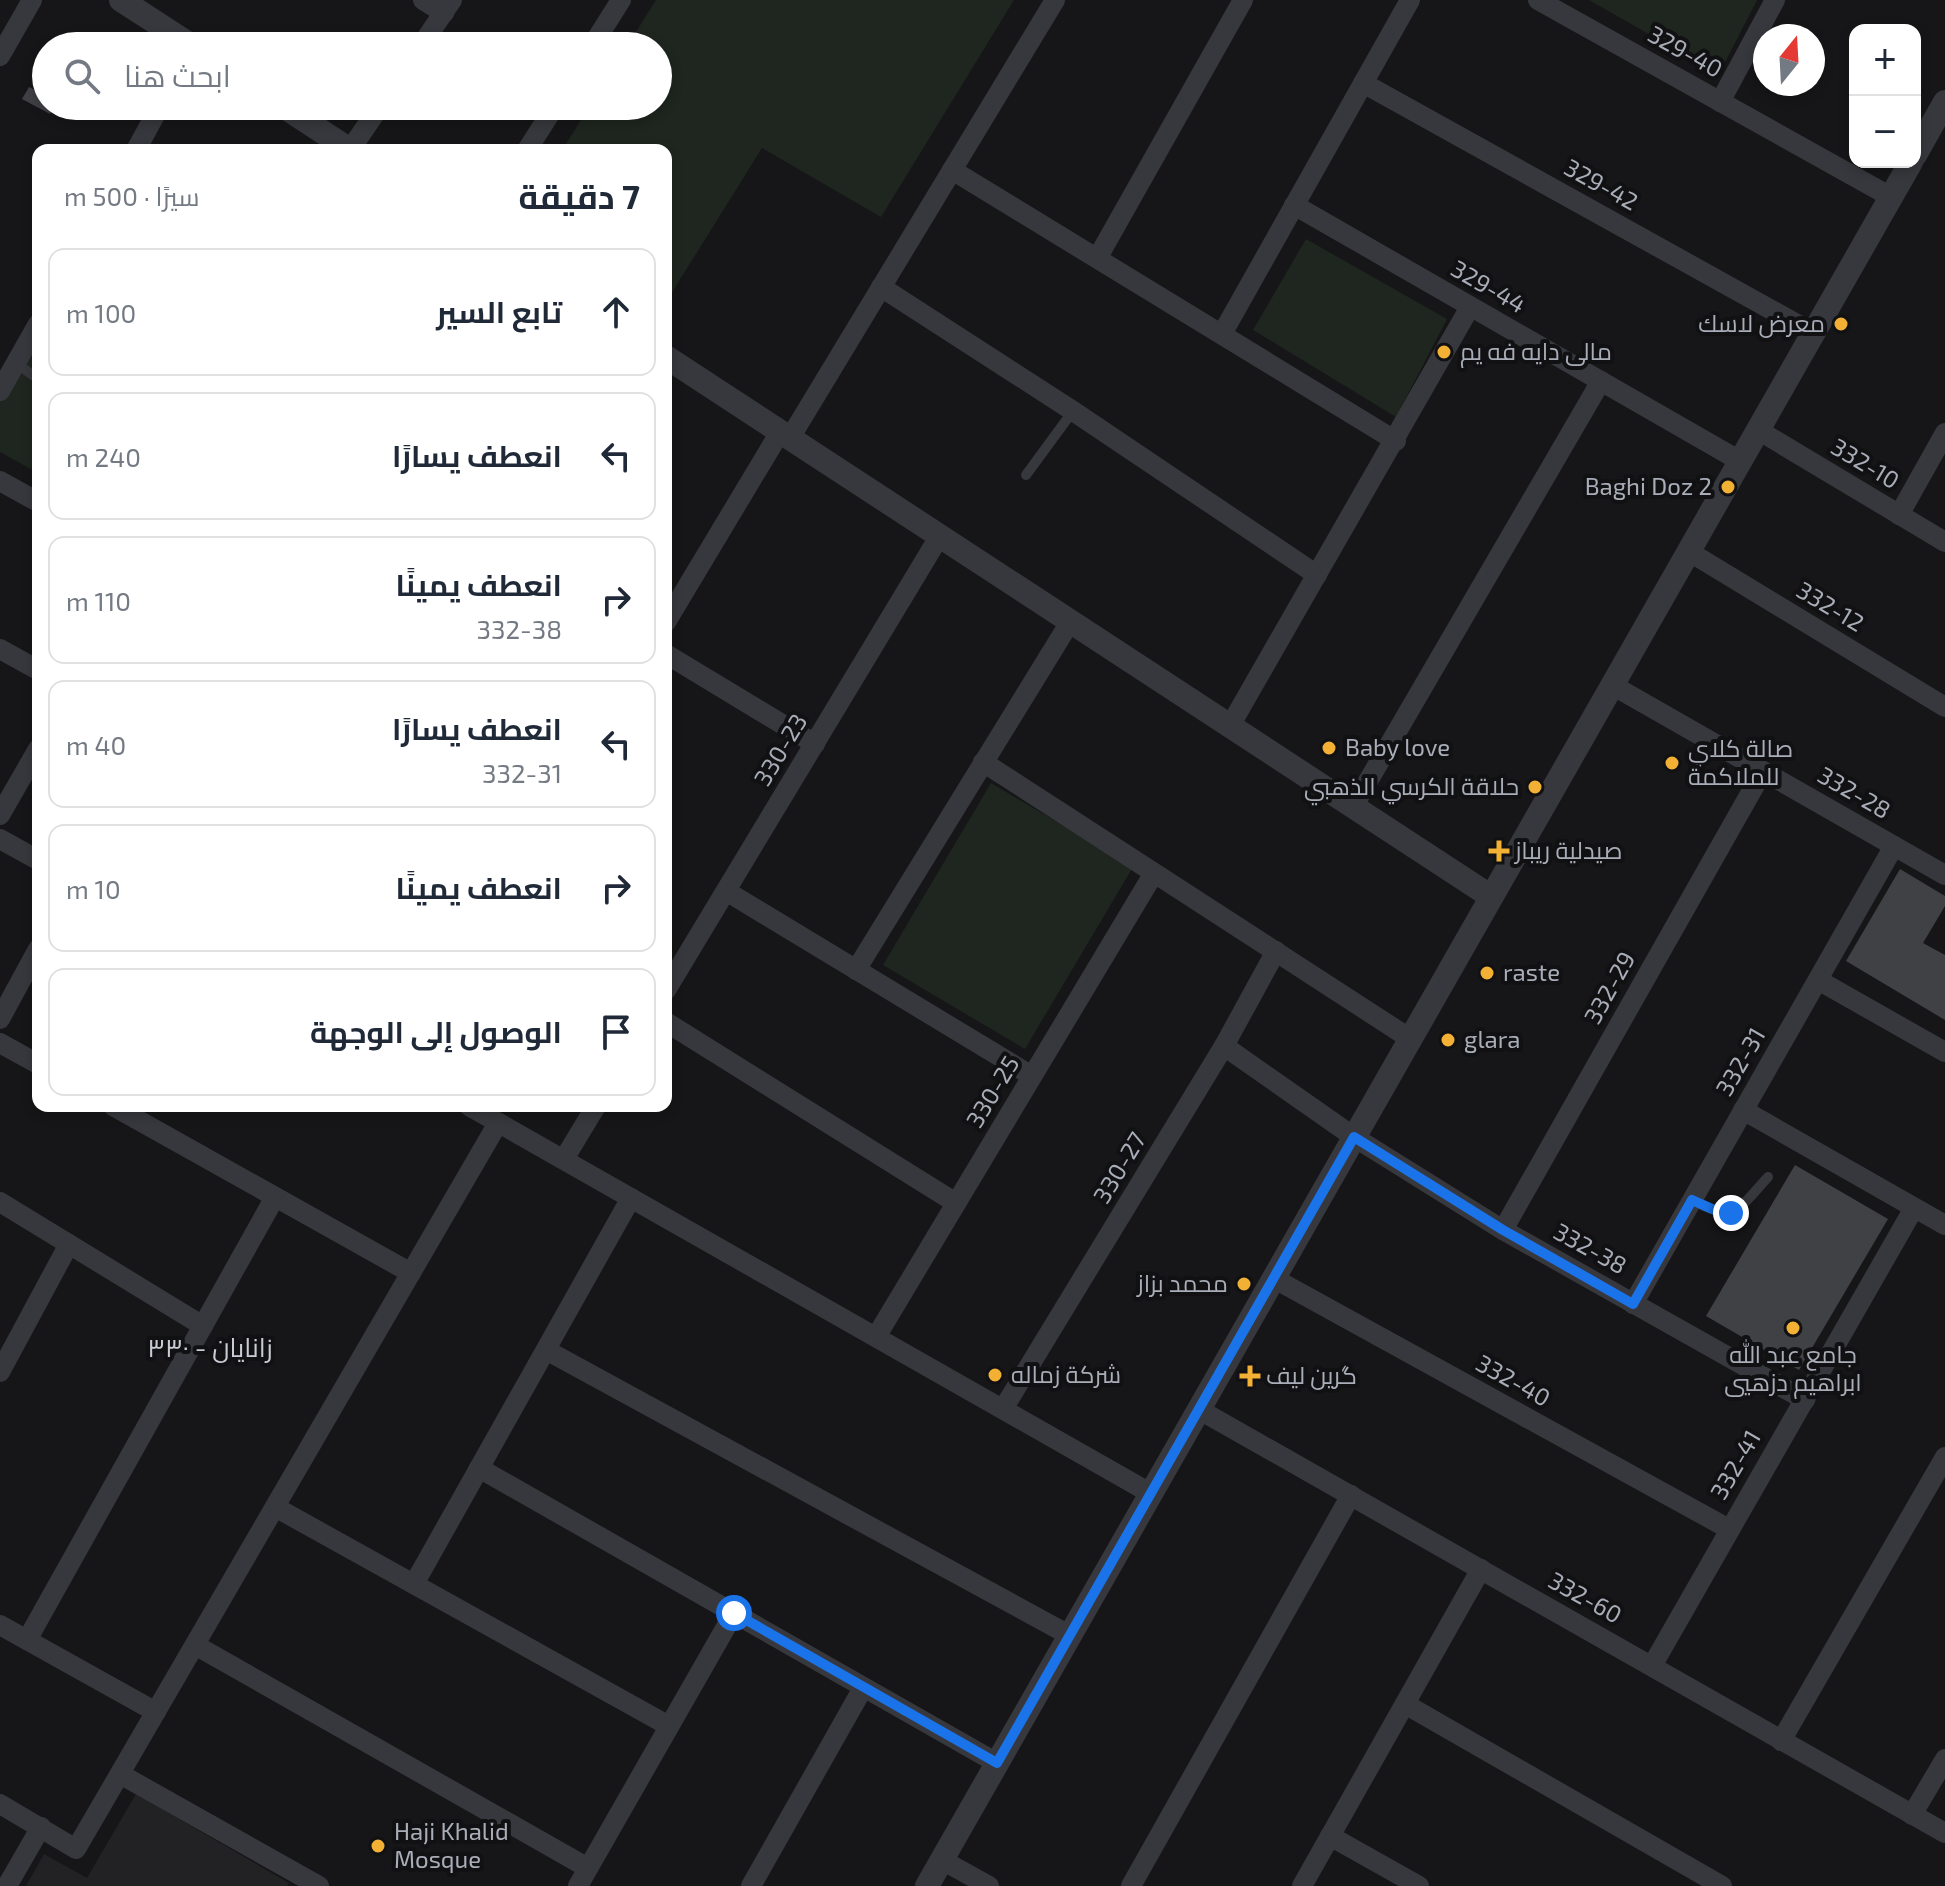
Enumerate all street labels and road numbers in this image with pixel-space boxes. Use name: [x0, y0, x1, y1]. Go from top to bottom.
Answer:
street label: 329-40: [1643, 18, 1728, 83]
street label: 329-42: [1560, 152, 1644, 216]
street label: 329-44: [1446, 253, 1531, 318]
street label: 332-10: [1826, 431, 1905, 494]
street label: 332-12: [1792, 574, 1870, 637]
street label: 330-23: [747, 708, 812, 790]
street label: 332-28: [1813, 759, 1896, 824]
street label: 332-29: [1577, 946, 1640, 1028]
street label: 332-31: [1709, 1022, 1771, 1100]
street label: 330-25: [959, 1050, 1024, 1132]
street label: 330-27: [1086, 1126, 1151, 1208]
street label: 332-38: [1549, 1216, 1632, 1279]
street label: 332-40: [1472, 1348, 1556, 1412]
street label: 332-41: [1703, 1424, 1766, 1504]
street label: 332-60: [1544, 1565, 1627, 1629]

